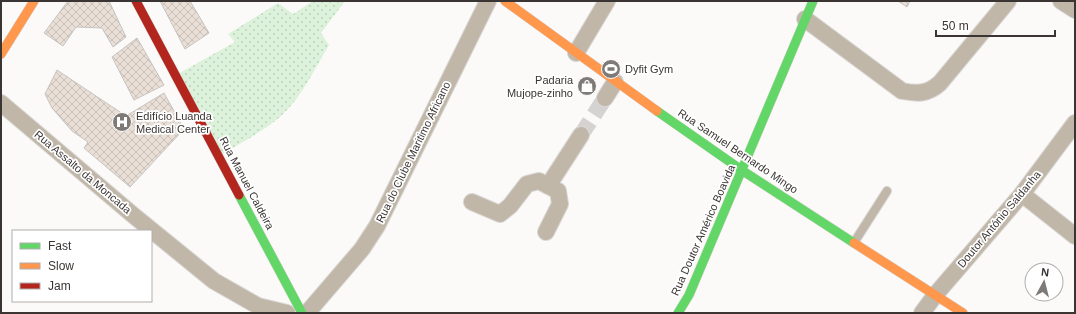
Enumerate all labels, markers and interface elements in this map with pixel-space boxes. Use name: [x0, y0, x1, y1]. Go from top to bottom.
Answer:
scale bar: [936, 12, 1055, 38]
text: 50 m: [942, 19, 969, 33]
sports icon: Dyfit Gym: [600, 58, 622, 80]
place label: Dyfit Gym: [625, 63, 673, 75]
place label: Padaria Mujope-zinho: [507, 74, 574, 99]
shop icon: Padaria Mujope-zinho: [576, 75, 598, 97]
street label: Rua do Clube Maritimo Africano: [374, 80, 452, 224]
street label: Rua Samuel Bernardo Mingo: [676, 106, 800, 196]
place label: Edifício Luanda Medical Center: [136, 110, 213, 135]
hospital icon: Edifício Luanda Medical Center: [111, 111, 133, 133]
street label: Rua Assalto da Moncada: [32, 128, 134, 216]
street label: Rua Manuel Caldeira: [217, 135, 277, 232]
street label: Rua Doutor Américo Boavida: [669, 162, 738, 297]
street label: Doutor António Saldanha: [955, 168, 1043, 270]
legend: [12, 230, 152, 302]
text: Fast: [48, 239, 72, 253]
text: Slow: [48, 259, 74, 273]
north arrow: [1024, 262, 1064, 302]
text: N: [1041, 266, 1050, 279]
text: Jam: [48, 279, 71, 293]

